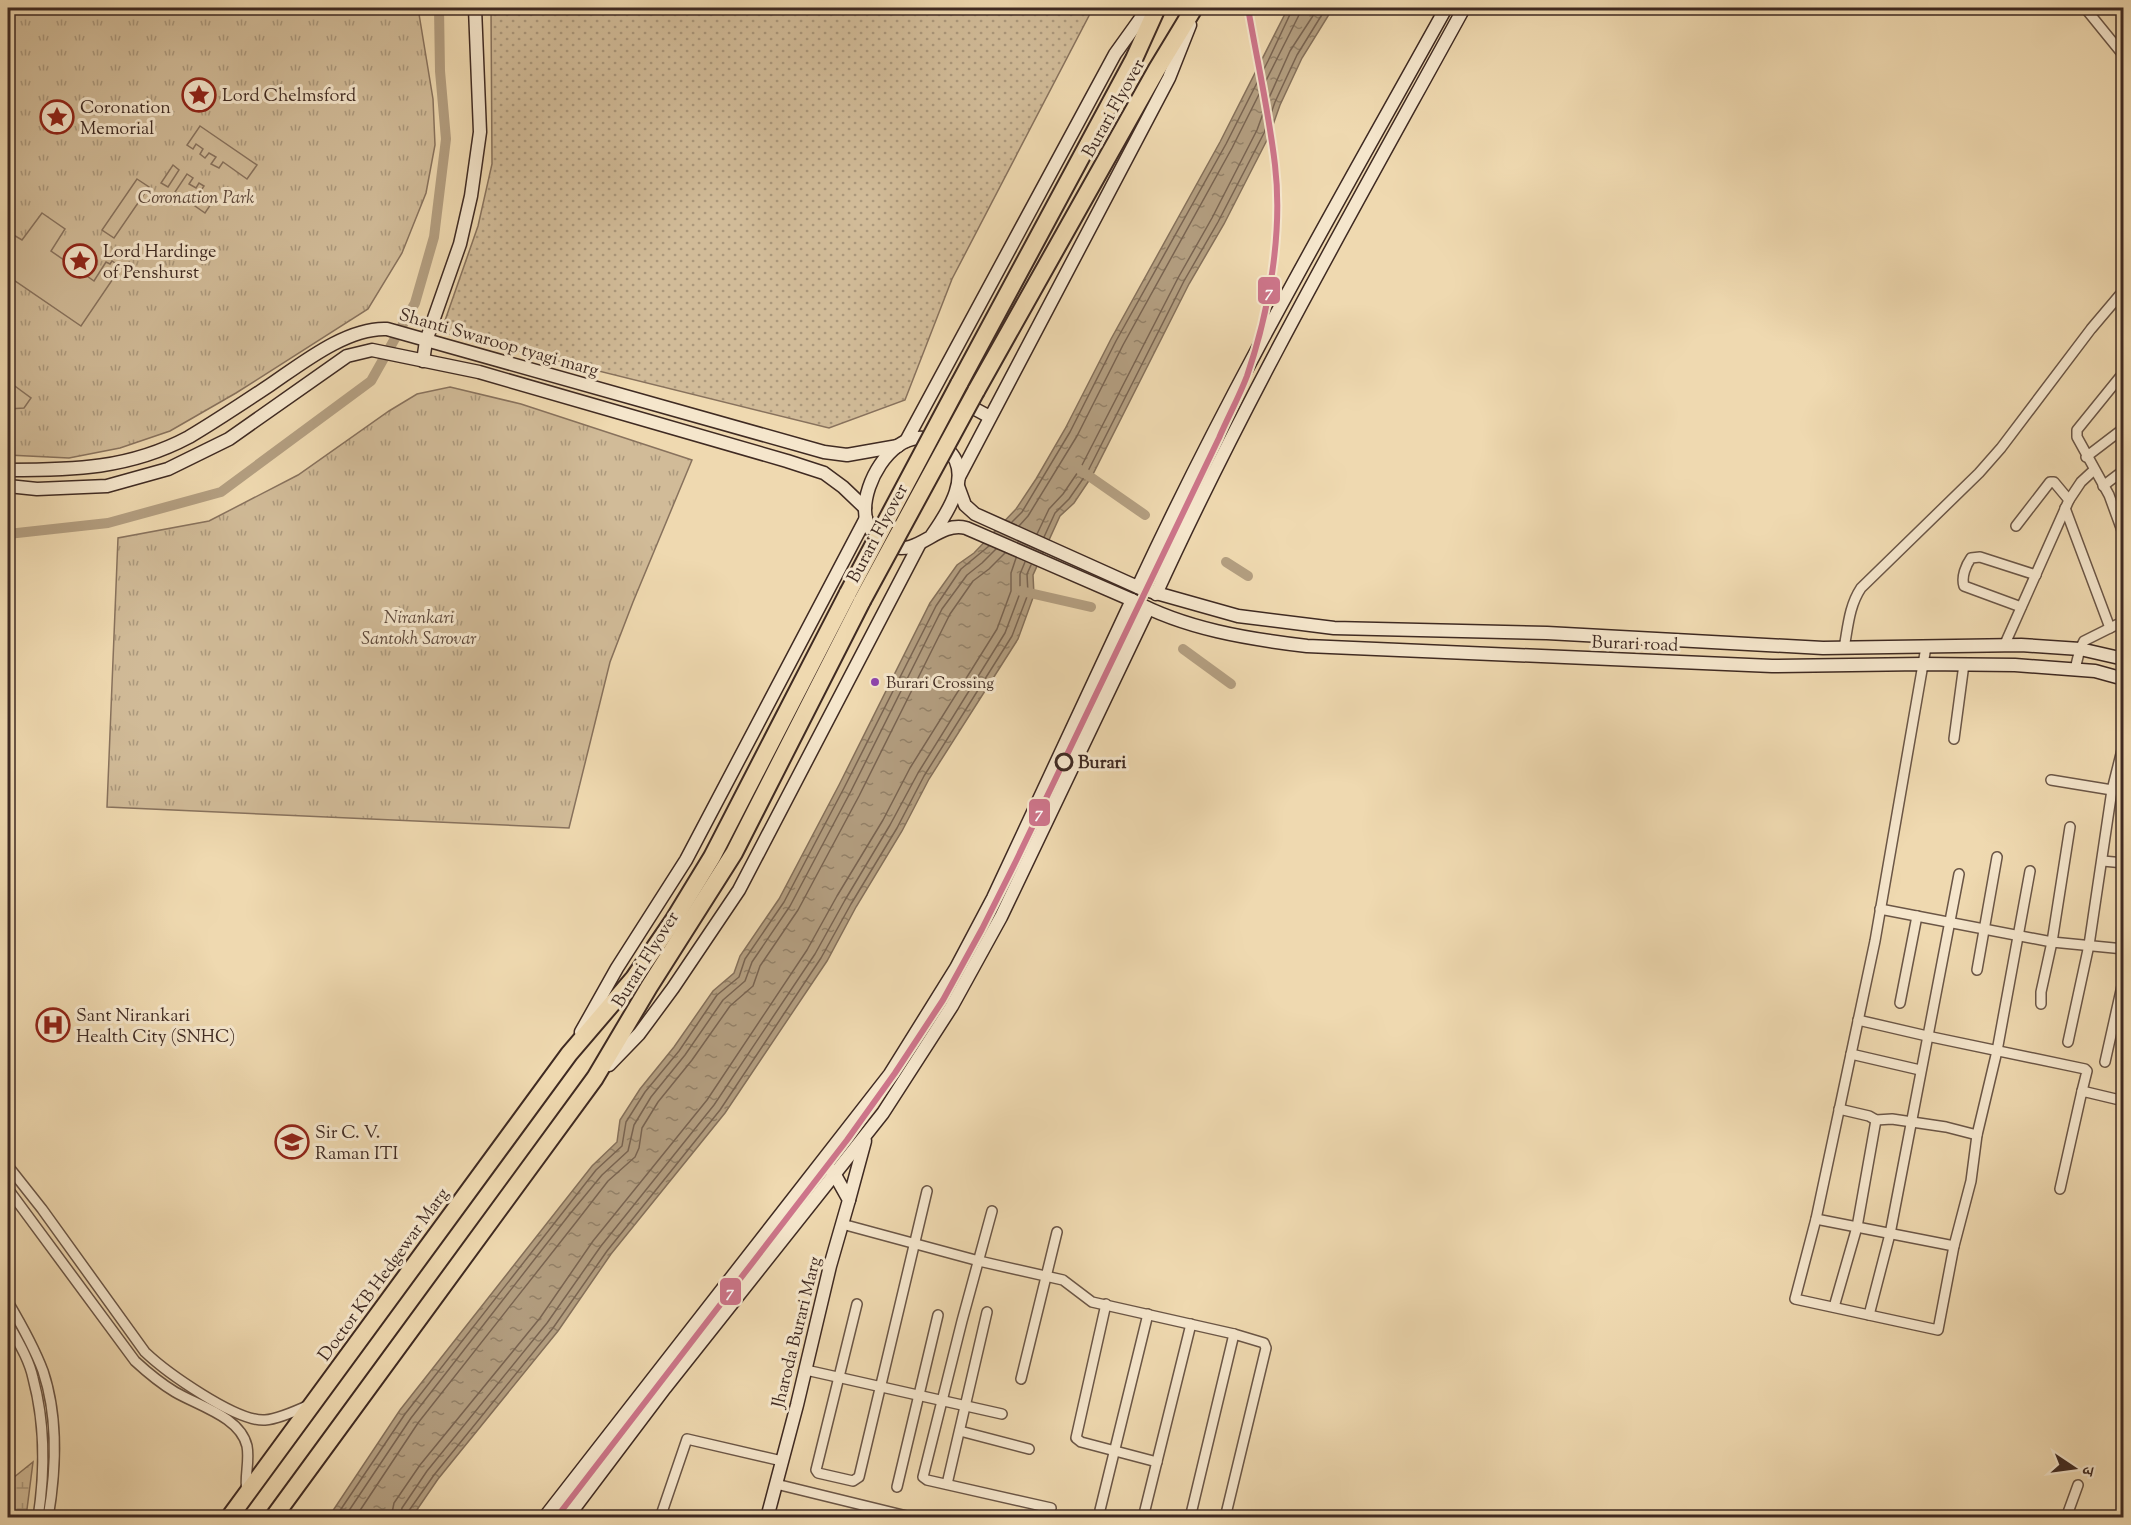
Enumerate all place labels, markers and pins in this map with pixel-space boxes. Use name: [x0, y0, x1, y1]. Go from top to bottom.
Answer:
place icon: Lord Chelmsford: [181, 77, 217, 113]
place label: Lord Chelmsford: [222, 84, 356, 110]
place label: Coronation Memorial: [80, 96, 171, 143]
place icon: Coronation Memorial: [39, 99, 75, 135]
place label: Lord Hardinge of Penshurst: [103, 240, 216, 287]
place icon: Lord Hardinge of Penshurst: [62, 243, 98, 279]
place label: Burari Crossing: [886, 673, 994, 696]
marker: Burari Crossing: [869, 676, 881, 688]
place label: Burari: [1078, 751, 1127, 777]
marker: Burari: [1055, 753, 1073, 771]
place label: Sant Nirankari Health City (SNHC): [76, 1004, 235, 1051]
hospital icon: Sant Nirankari Health City (SNHC): [35, 1007, 71, 1043]
place label: Sir C. V. Raman ITI: [315, 1121, 398, 1168]
school or university icon: Sir C. V. Raman ITI: [274, 1124, 310, 1160]

